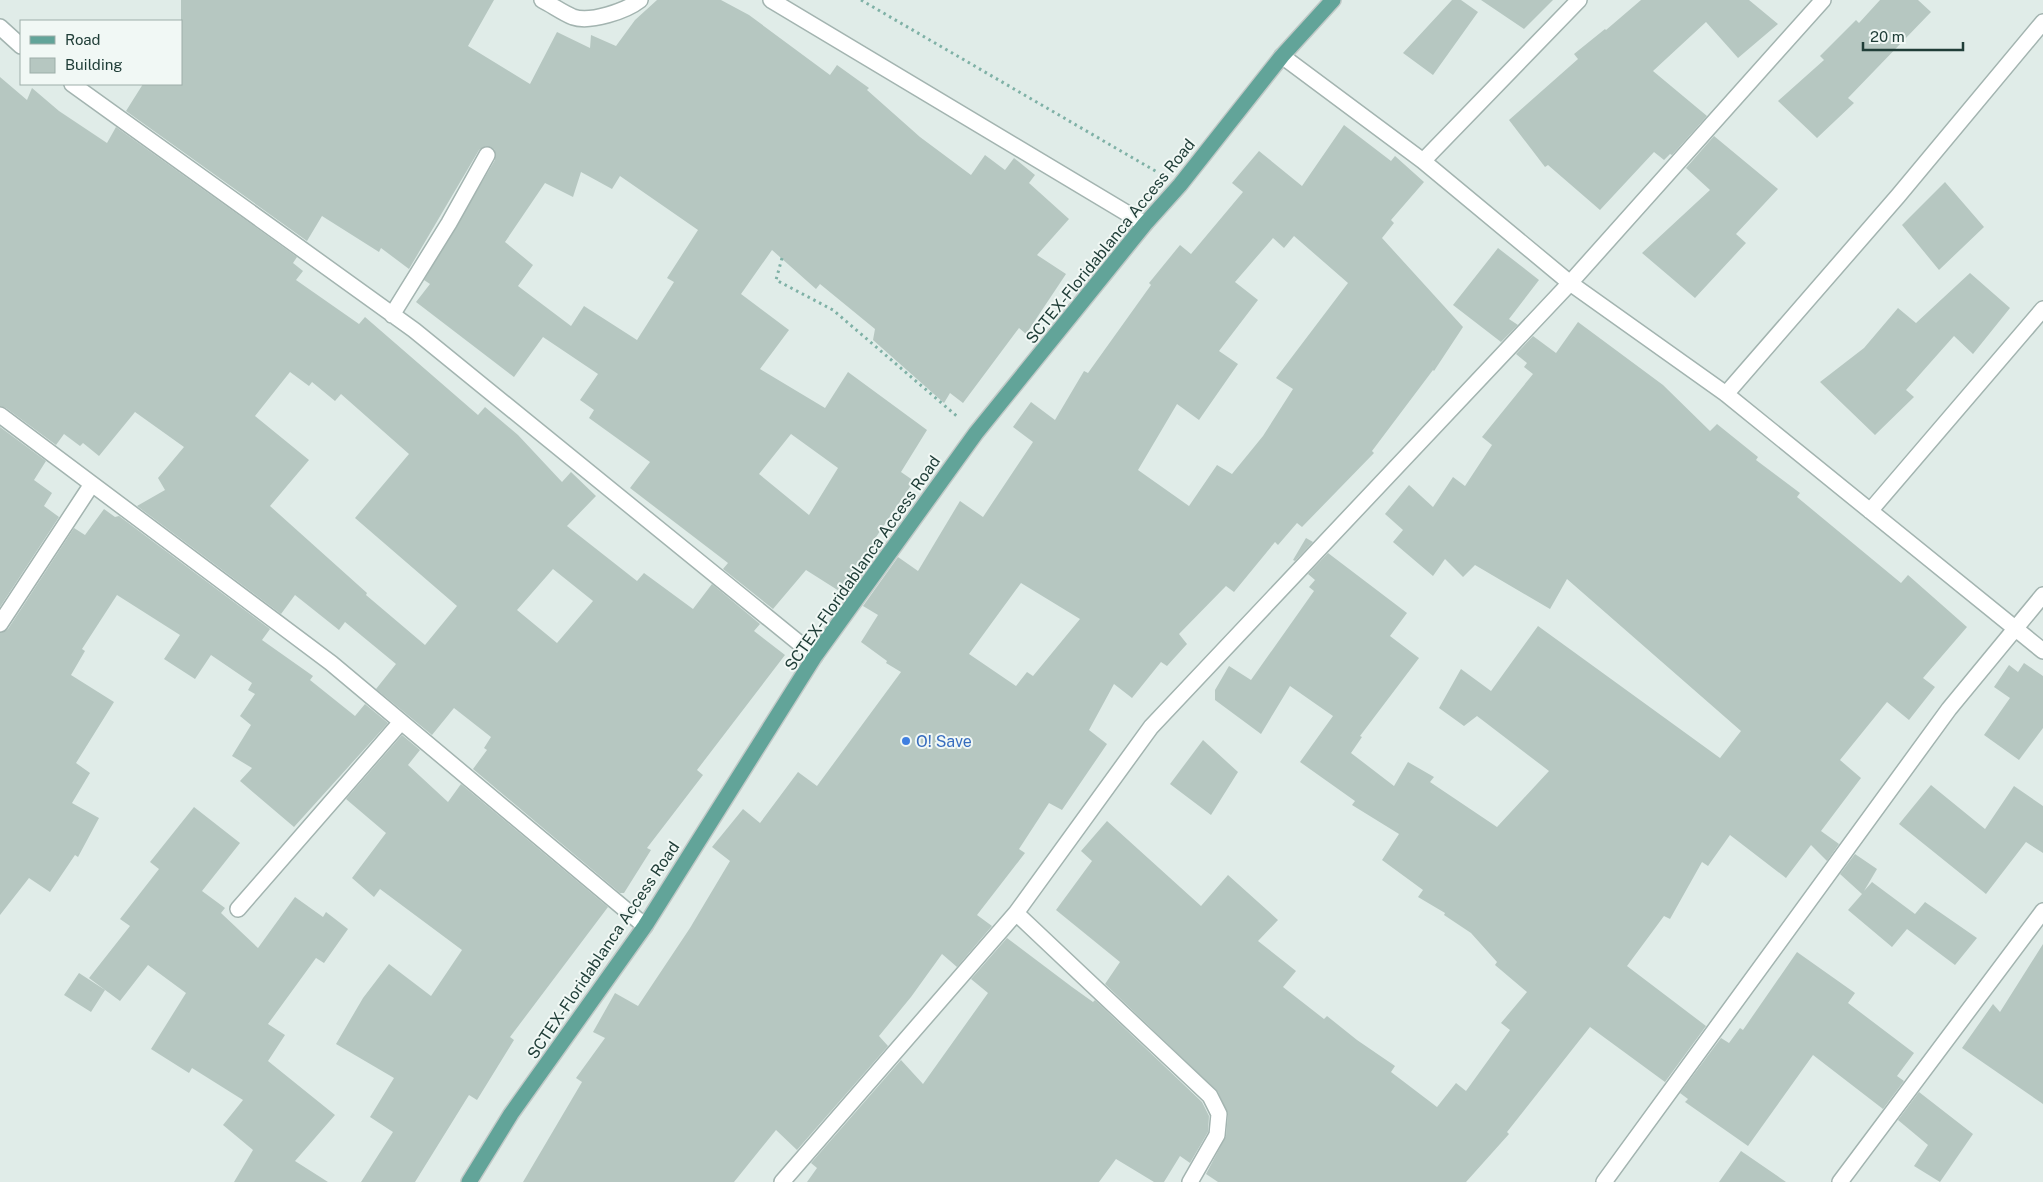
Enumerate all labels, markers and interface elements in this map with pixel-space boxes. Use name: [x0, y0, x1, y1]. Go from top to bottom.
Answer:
legend: [20, 20, 182, 85]
scale bar: [1863, 20, 1963, 52]
text: 20 m: [1870, 28, 1905, 45]
text: Road: [65, 31, 101, 48]
text: Building: [65, 56, 123, 73]
street label: SCTEX-Floridablanca Access Road: [1022, 135, 1199, 348]
street label: SCTEX-Floridablanca Access Road: [781, 452, 944, 674]
place label: O! Save: [916, 732, 972, 751]
marker: O! Save: [900, 735, 912, 747]
street label: SCTEX-Floridablanca Access Road: [523, 838, 683, 1063]

